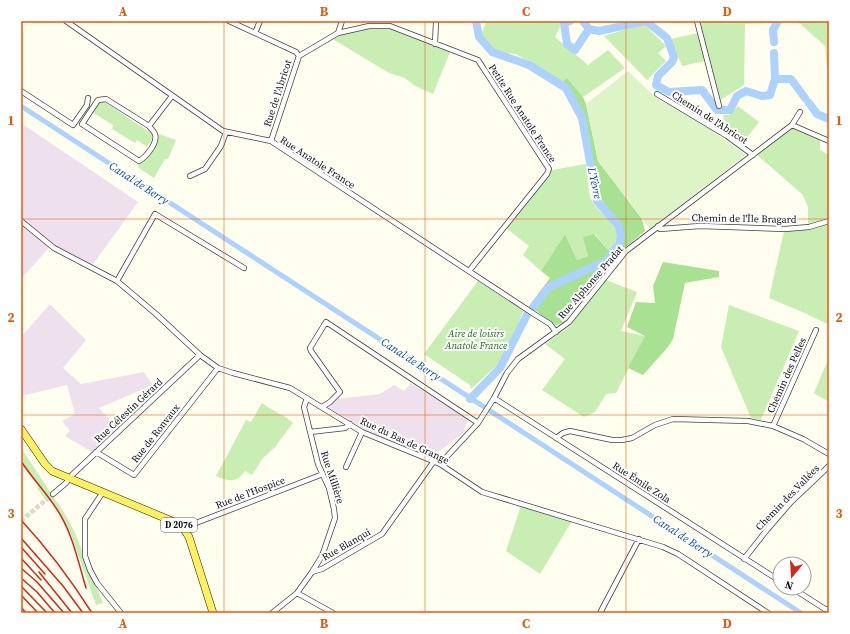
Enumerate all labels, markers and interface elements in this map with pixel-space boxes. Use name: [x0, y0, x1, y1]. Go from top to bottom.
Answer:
text: A: [119, 3, 128, 20]
text: B: [320, 3, 329, 20]
text: C: [522, 3, 530, 20]
text: D: [722, 3, 732, 20]
street label: Rue de l'Abricot: [261, 57, 295, 128]
street label: Petite Rue Anatole France: [486, 62, 559, 165]
street label: Chemin de l'Abricot: [669, 88, 751, 147]
text: 1: [7, 112, 15, 129]
text: 1: [835, 112, 843, 129]
street label: Rue Anatole France: [278, 133, 358, 192]
water label: Canal de Berry: [106, 159, 172, 209]
water label: L'Yèvre: [584, 165, 605, 201]
street label: Chemin de l'Île Bragard: [691, 211, 797, 226]
street label: Rue Alphonse Pradat: [555, 242, 626, 322]
text: 2: [7, 309, 15, 326]
text: 2: [835, 309, 843, 326]
park label: Aire de loisirs Anatole France: [444, 327, 507, 352]
water label: Canal de Berry: [378, 335, 444, 385]
street label: Chemin des Pelles: [764, 335, 809, 415]
street label: Rue Célestin Gérard: [91, 375, 165, 445]
street label: Rue de Ronvaux: [128, 401, 183, 465]
street label: Rue du Bas de Grange: [358, 414, 451, 467]
street label: Rue Millière: [318, 449, 347, 505]
street label: Rue Émile Zola: [610, 459, 674, 507]
street label: Chemin des Vallées: [753, 462, 822, 533]
street label: Rue de l'Hospice: [214, 473, 287, 512]
text: 3: [7, 505, 15, 522]
text: 3: [835, 505, 843, 522]
water label: Canal de Berry: [650, 512, 716, 562]
road number: D 2076: [161, 518, 197, 532]
street label: Rue Blanqui: [320, 525, 373, 564]
north arrow: [772, 556, 812, 596]
text: N: [783, 577, 795, 593]
text: A: [119, 615, 128, 632]
text: B: [320, 615, 329, 632]
text: C: [522, 615, 530, 632]
text: D: [722, 615, 732, 632]

